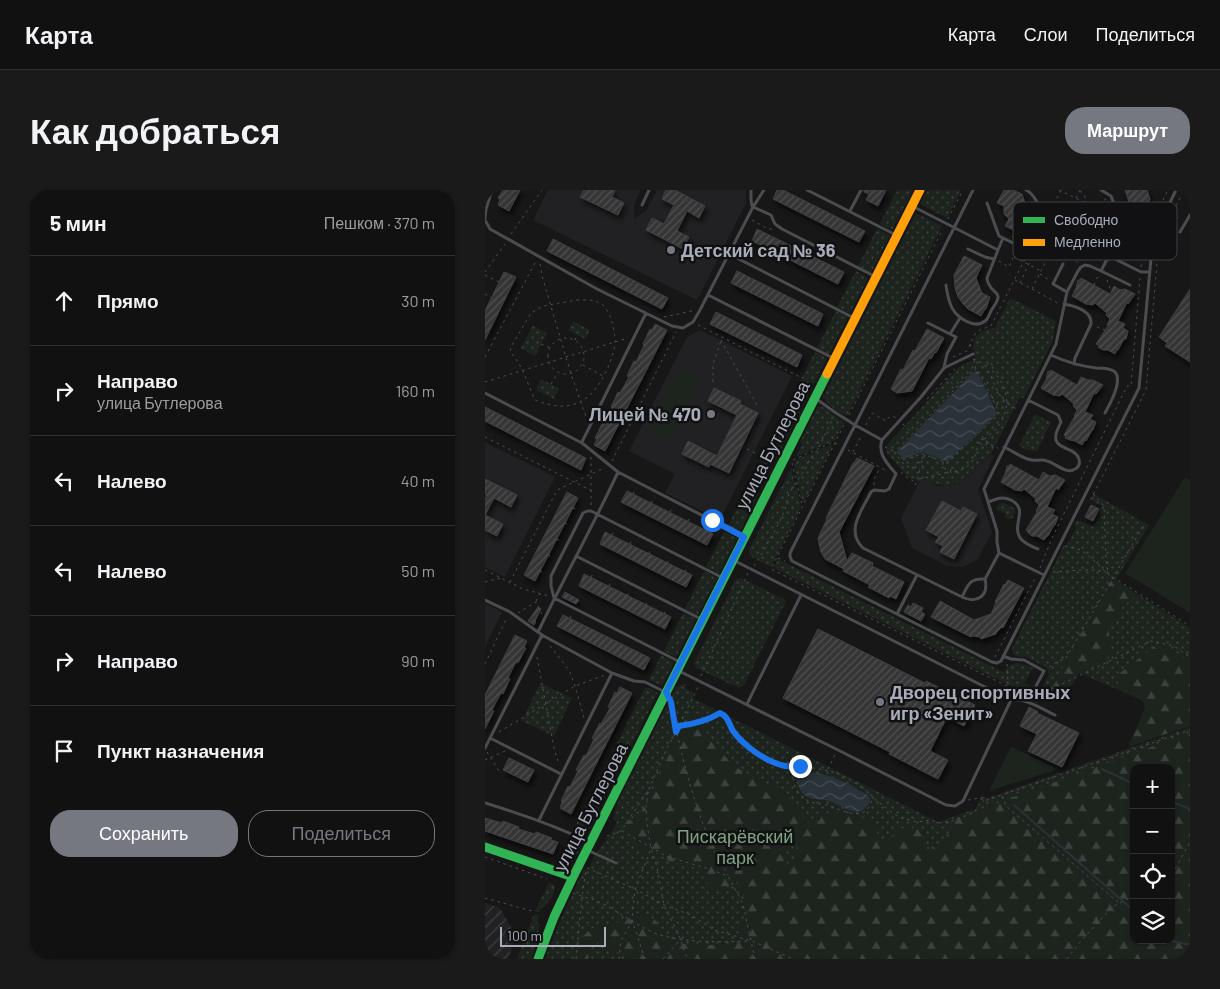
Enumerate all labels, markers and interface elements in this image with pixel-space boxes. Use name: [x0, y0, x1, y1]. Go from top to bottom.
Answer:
text: Карта: [25, 20, 93, 49]
text: Карта: [948, 23, 996, 45]
text: Слои: [1024, 23, 1068, 45]
text: Поделиться: [1096, 23, 1195, 45]
button: Маршрут: [1065, 107, 1190, 154]
text: Как добраться: [30, 109, 280, 151]
legend: [1013, 202, 1177, 260]
text: 5 мин: [50, 210, 107, 235]
text: Свободно: [1054, 211, 1119, 228]
text: Пешком · 370 m: [324, 213, 435, 232]
text: Медленно: [1054, 233, 1121, 250]
place label: Детский сад № 36: [681, 239, 836, 261]
marker: Детский сад № 36: [665, 244, 677, 256]
icon: ahead: [50, 287, 78, 315]
text: Прямо: [97, 289, 159, 312]
text: 30 m: [401, 291, 435, 310]
text: Направо: [97, 369, 178, 392]
street label: улица Бутлерова: [730, 376, 814, 513]
icon: right: [50, 377, 78, 405]
text: 160 m: [396, 381, 435, 400]
text: улица Бутлерова: [97, 393, 223, 412]
place label: Лицей № 470: [589, 403, 701, 425]
marker: Лицей № 470: [705, 408, 717, 420]
icon: left: [50, 467, 78, 495]
text: Налево: [97, 469, 167, 492]
text: 40 m: [401, 471, 435, 490]
route start: [701, 509, 724, 532]
icon: left: [50, 557, 78, 585]
text: Налево: [97, 559, 167, 582]
text: 50 m: [401, 561, 435, 580]
icon: right: [50, 647, 78, 675]
text: Направо: [97, 649, 178, 672]
text: 90 m: [401, 651, 435, 670]
place label: Дворец спортивных игр «Зенит»: [890, 681, 1070, 724]
marker: Дворец спортивных игр «Зенит»: [874, 696, 886, 708]
icon: arrive: [50, 737, 78, 765]
street label: улица Бутлерова: [548, 738, 632, 875]
text: Пункт назначения: [97, 739, 264, 762]
route end: [789, 755, 812, 778]
map controls: [1130, 764, 1175, 944]
button: +: [1130, 764, 1175, 809]
button: −: [1130, 809, 1175, 854]
button: Сохранить: [50, 810, 238, 857]
button: Поделиться: [248, 810, 435, 857]
park label: Пискарёвский парк: [677, 825, 793, 868]
button: locate: [1130, 854, 1175, 899]
button: layers: [1130, 899, 1175, 944]
scale bar: [500, 924, 606, 947]
text: 100 m: [507, 927, 542, 944]

